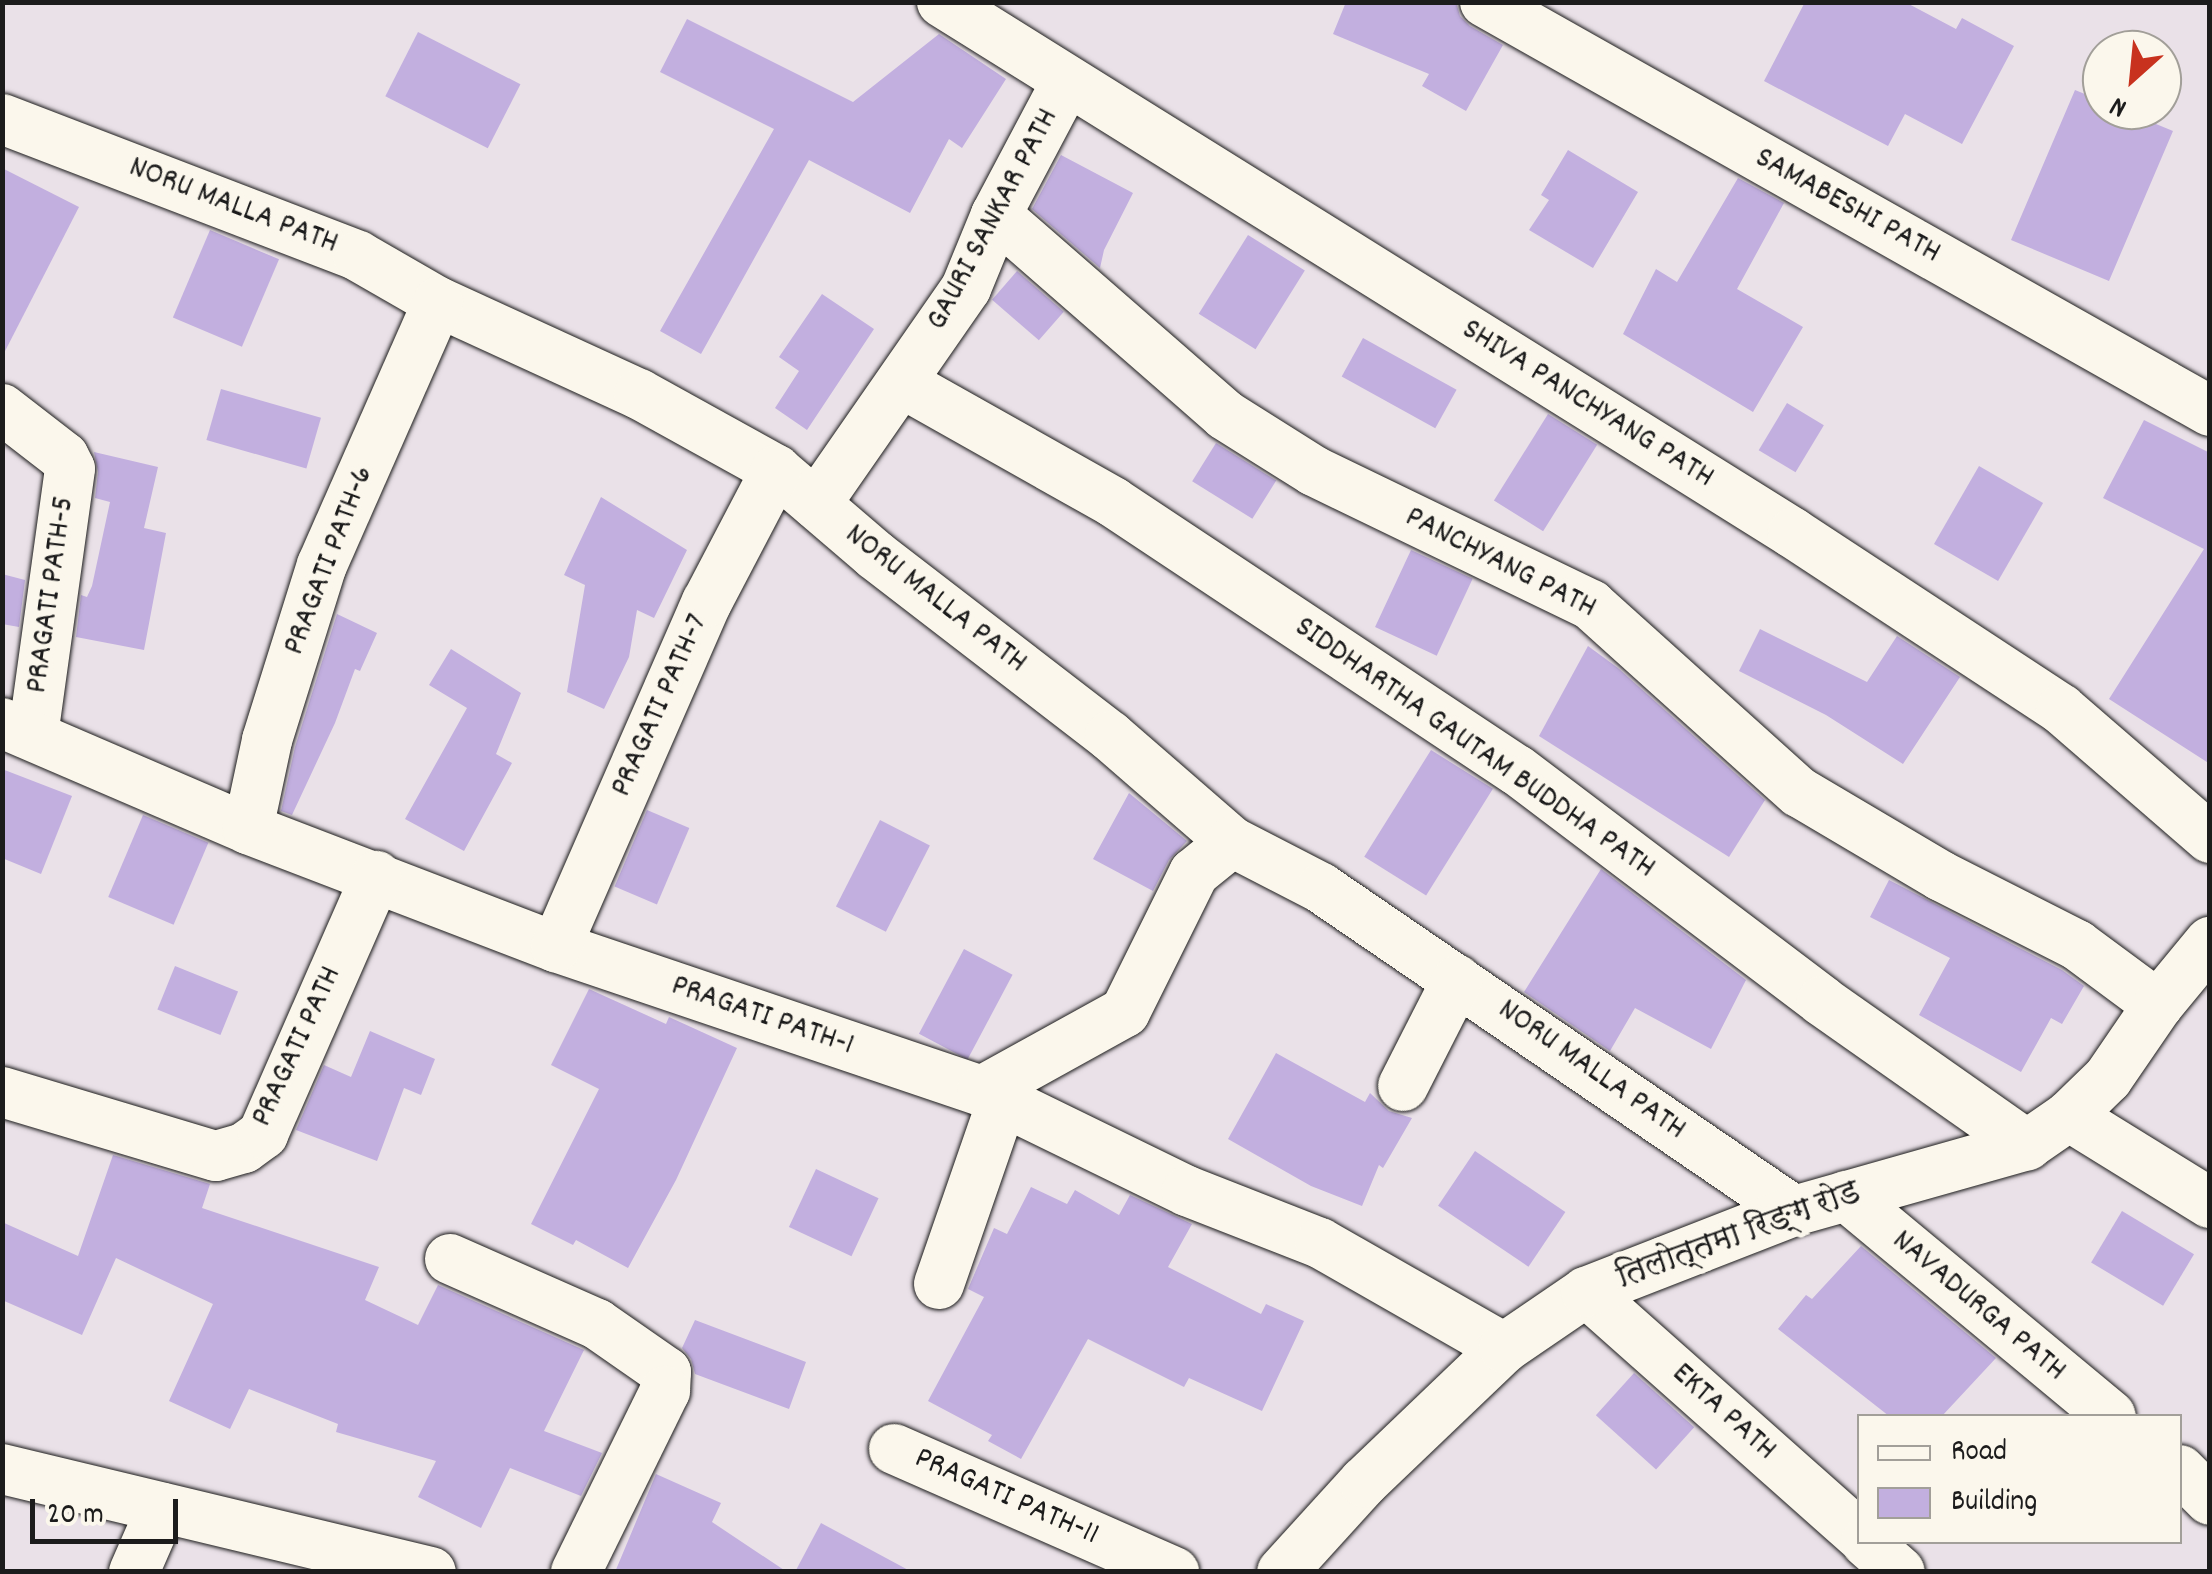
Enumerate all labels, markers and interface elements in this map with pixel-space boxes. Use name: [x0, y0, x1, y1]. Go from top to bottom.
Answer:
north arrow: [2082, 30, 2182, 130]
text: N: [2104, 84, 2135, 126]
street label: GAURI SANKAR PATH: [919, 103, 1069, 337]
street label: SAMABESHI PATH: [1747, 140, 1947, 274]
street label: NORU MALLA PATH: [123, 149, 343, 265]
street label: SHIVA PANCHYANG PATH: [1454, 312, 1720, 498]
street label: PRAGATI PATH-6: [276, 461, 384, 661]
street label: PRAGATI PATH-5: [19, 494, 85, 696]
street label: PANCHYANG PATH: [1398, 499, 1602, 629]
street label: NORU MALLA PATH: [836, 517, 1034, 683]
street label: PRAGATI PATH-7: [604, 609, 718, 803]
street label: SIDDHARTHA GAUTAM BUDDHA PATH: [1286, 609, 1662, 889]
street label: PRAGATI PATH: [244, 961, 352, 1133]
street label: PRAGATI PATH-1: [666, 968, 858, 1066]
street label: NORU MALLA PATH: [1490, 992, 1692, 1150]
street label: तिलोत्तमा रिङ्ग रोड: [1612, 1175, 1866, 1299]
street label: NAVADURGA PATH: [1883, 1223, 2073, 1391]
street label: EKTA PATH: [1663, 1356, 1783, 1470]
legend: [1857, 1414, 2182, 1544]
text: Road: [1951, 1432, 2007, 1475]
street label: PRAGATI PATH-11: [908, 1440, 1104, 1556]
scale bar: [35, 1479, 182, 1541]
text: Building: [1951, 1482, 2037, 1525]
text: 20 m: [47, 1495, 104, 1538]

